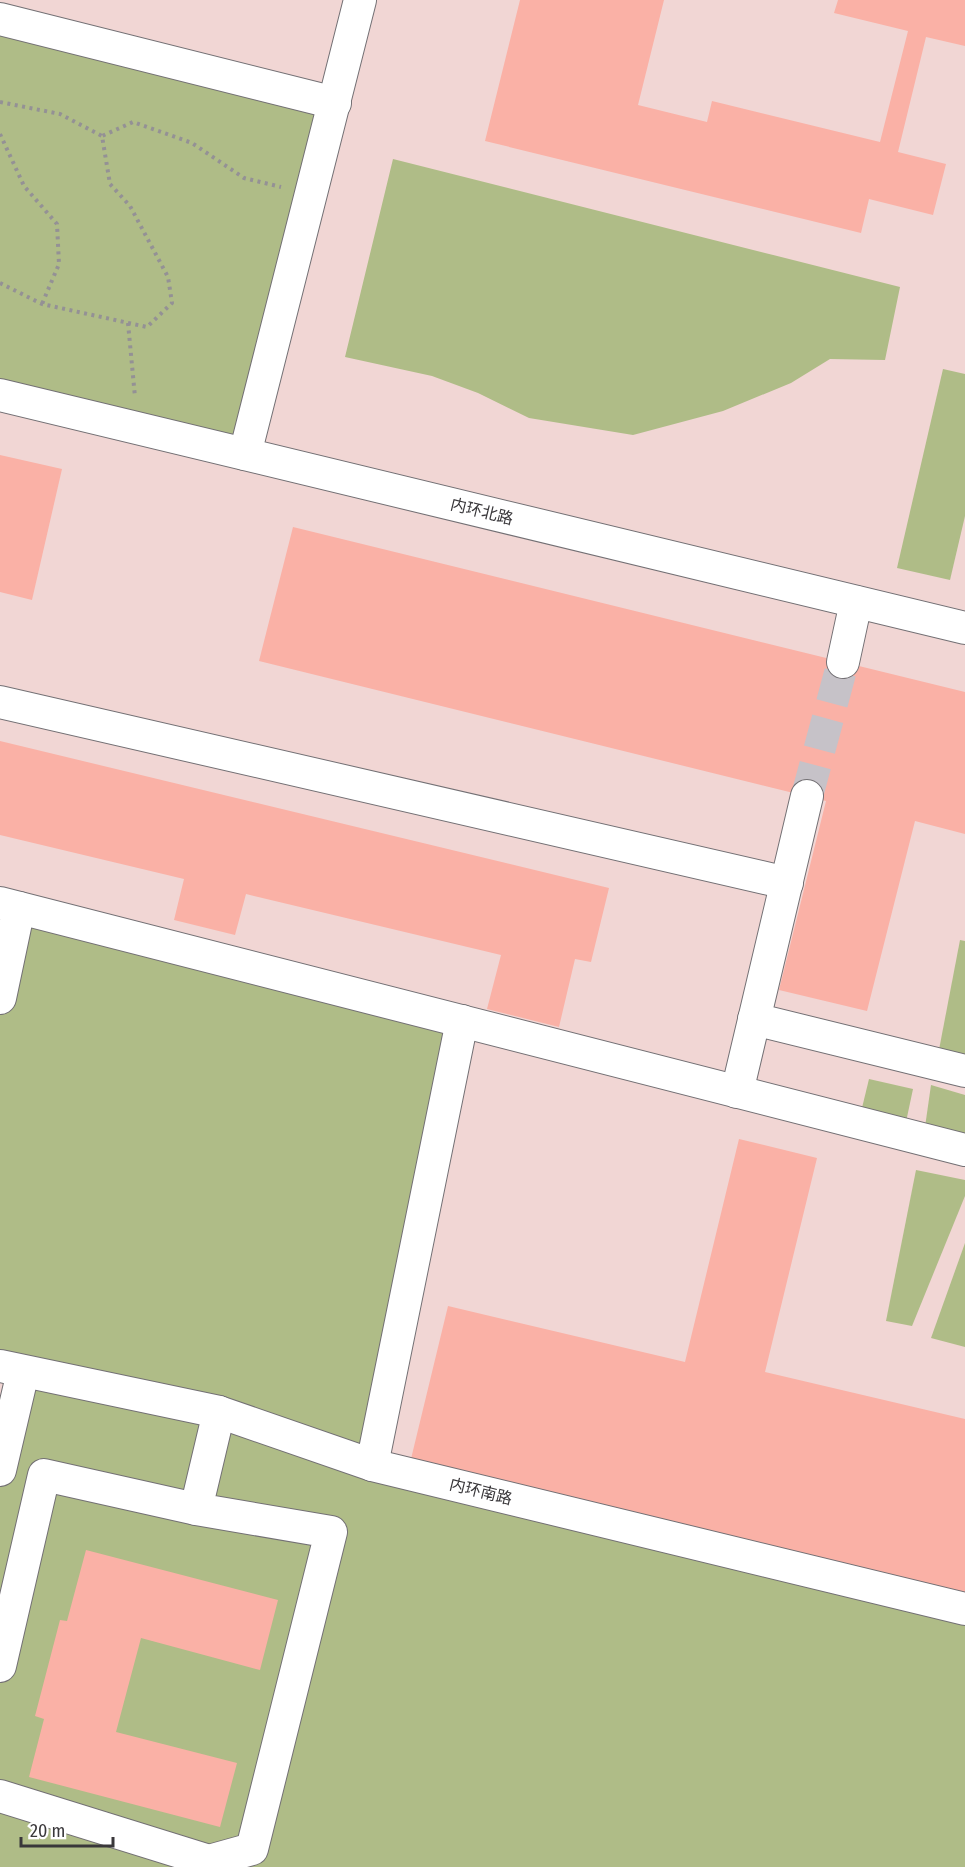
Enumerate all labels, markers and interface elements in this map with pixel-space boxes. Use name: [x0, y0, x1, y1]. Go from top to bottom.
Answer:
street label: 内环北路: [449, 495, 515, 528]
street label: 内环南路: [448, 1475, 514, 1508]
scale bar: [21, 1810, 112, 1848]
text: 20 m: [30, 1820, 65, 1842]

